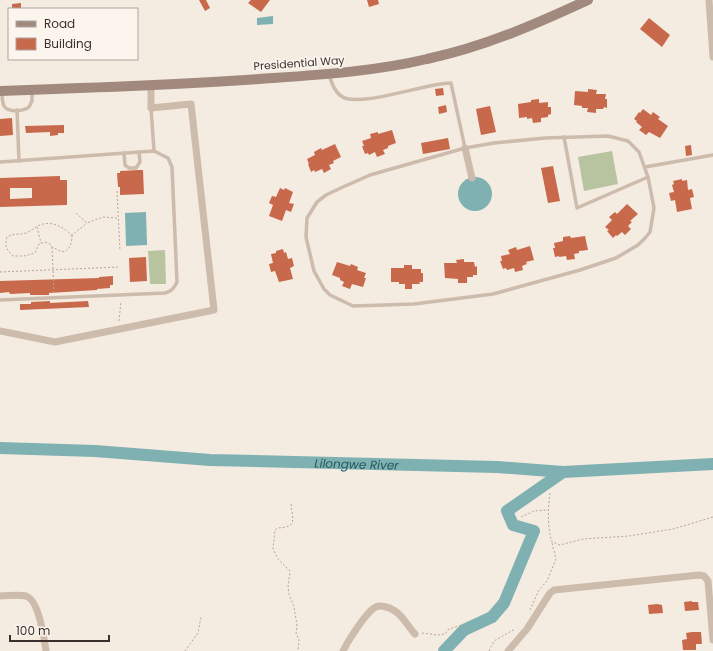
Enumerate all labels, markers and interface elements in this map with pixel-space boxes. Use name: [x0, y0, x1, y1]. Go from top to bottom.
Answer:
legend: [8, 8, 138, 60]
text: Road: [44, 15, 75, 32]
text: Building: [44, 35, 92, 52]
street label: Presidential Way: [253, 52, 346, 74]
water label: Lilongwe River: [314, 454, 399, 473]
scale bar: [10, 617, 109, 643]
text: 100 m: [16, 622, 50, 639]

